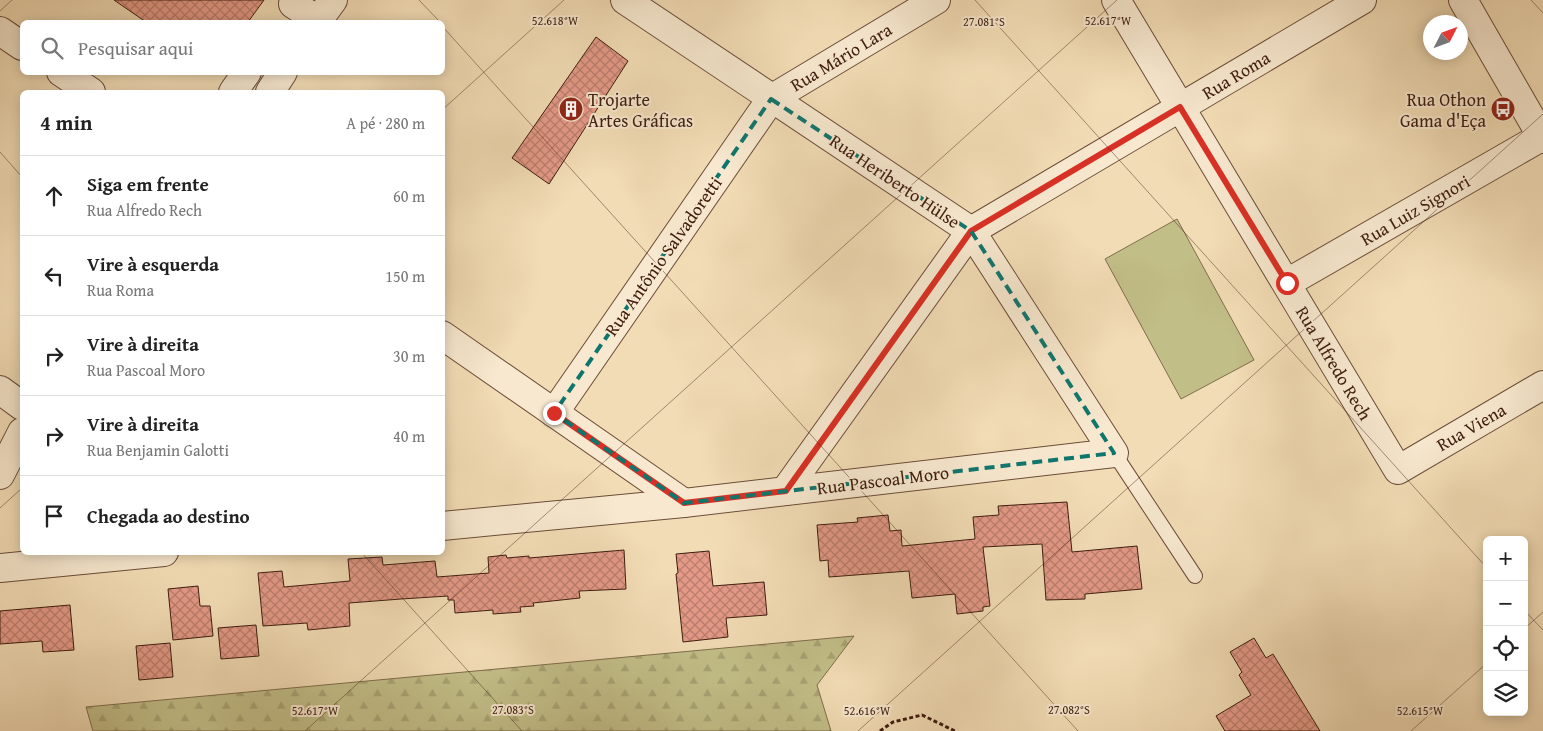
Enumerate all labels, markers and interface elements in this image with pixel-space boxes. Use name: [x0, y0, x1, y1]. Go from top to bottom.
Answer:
text: 52.618°W: [532, 12, 579, 29]
text: 52.617°W: [1085, 12, 1132, 29]
text: 27.081°S: [963, 13, 1005, 30]
north arrow: [1423, 15, 1468, 60]
street label: Rua Mário Lara: [785, 16, 897, 98]
search box: [20, 20, 445, 75]
icon: search: [38, 34, 66, 62]
text: Pesquisar aqui: [78, 34, 193, 62]
street label: Rua Roma: [1197, 44, 1276, 106]
place label: Trojarte Artes Gráficas: [588, 86, 693, 134]
place label: Rua Othon Gama d'Eça: [1400, 86, 1486, 134]
building icon: Trojarte Artes Gráficas: [558, 96, 584, 122]
bus stop icon: Rua Othon Gama d'Eça: [1490, 96, 1516, 122]
text: 4 min: [40, 107, 92, 138]
text: A pé · 280 m: [346, 111, 425, 135]
street label: Rua Heriberto Hülse: [824, 127, 966, 235]
street label: Rua Luiz Signori: [1355, 168, 1475, 252]
text: Siga em frente: [87, 170, 209, 198]
street label: Rua Antônio Salvadoretti: [598, 171, 728, 341]
icon: ahead: [40, 182, 68, 210]
text: 60 m: [393, 184, 425, 208]
text: Rua Alfredo Rech: [87, 198, 202, 222]
text: Vire à esquerda: [87, 250, 219, 278]
icon: left: [40, 262, 68, 290]
text: 150 m: [385, 264, 425, 288]
route start: [1276, 272, 1299, 295]
text: Rua Roma: [87, 278, 154, 302]
street label: Rua Alfredo Rech: [1289, 301, 1379, 425]
text: Vire à direita: [87, 330, 199, 358]
icon: right: [40, 342, 68, 370]
text: 30 m: [393, 344, 425, 368]
text: Rua Pascoal Moro: [87, 358, 205, 382]
street label: Rua Viena: [1431, 396, 1511, 458]
route end: [543, 402, 566, 425]
text: Vire à direita: [87, 410, 199, 438]
icon: right: [40, 422, 68, 450]
text: 40 m: [393, 424, 425, 448]
text: Rua Benjamin Galotti: [87, 438, 229, 462]
street label: Rua Pascoal Moro: [815, 459, 951, 501]
icon: arrive: [40, 502, 68, 530]
text: Chegada ao destino: [87, 502, 250, 530]
map controls: [1483, 536, 1528, 716]
button: +: [1483, 536, 1528, 581]
button: −: [1483, 581, 1528, 626]
button: locate: [1483, 626, 1528, 671]
button: layers: [1483, 671, 1528, 716]
text: 27.083°S: [492, 701, 534, 718]
text: 27.082°S: [1048, 701, 1090, 718]
text: 52.617°W: [292, 702, 339, 719]
text: 52.616°W: [844, 702, 891, 719]
text: 52.615°W: [1397, 702, 1444, 719]

